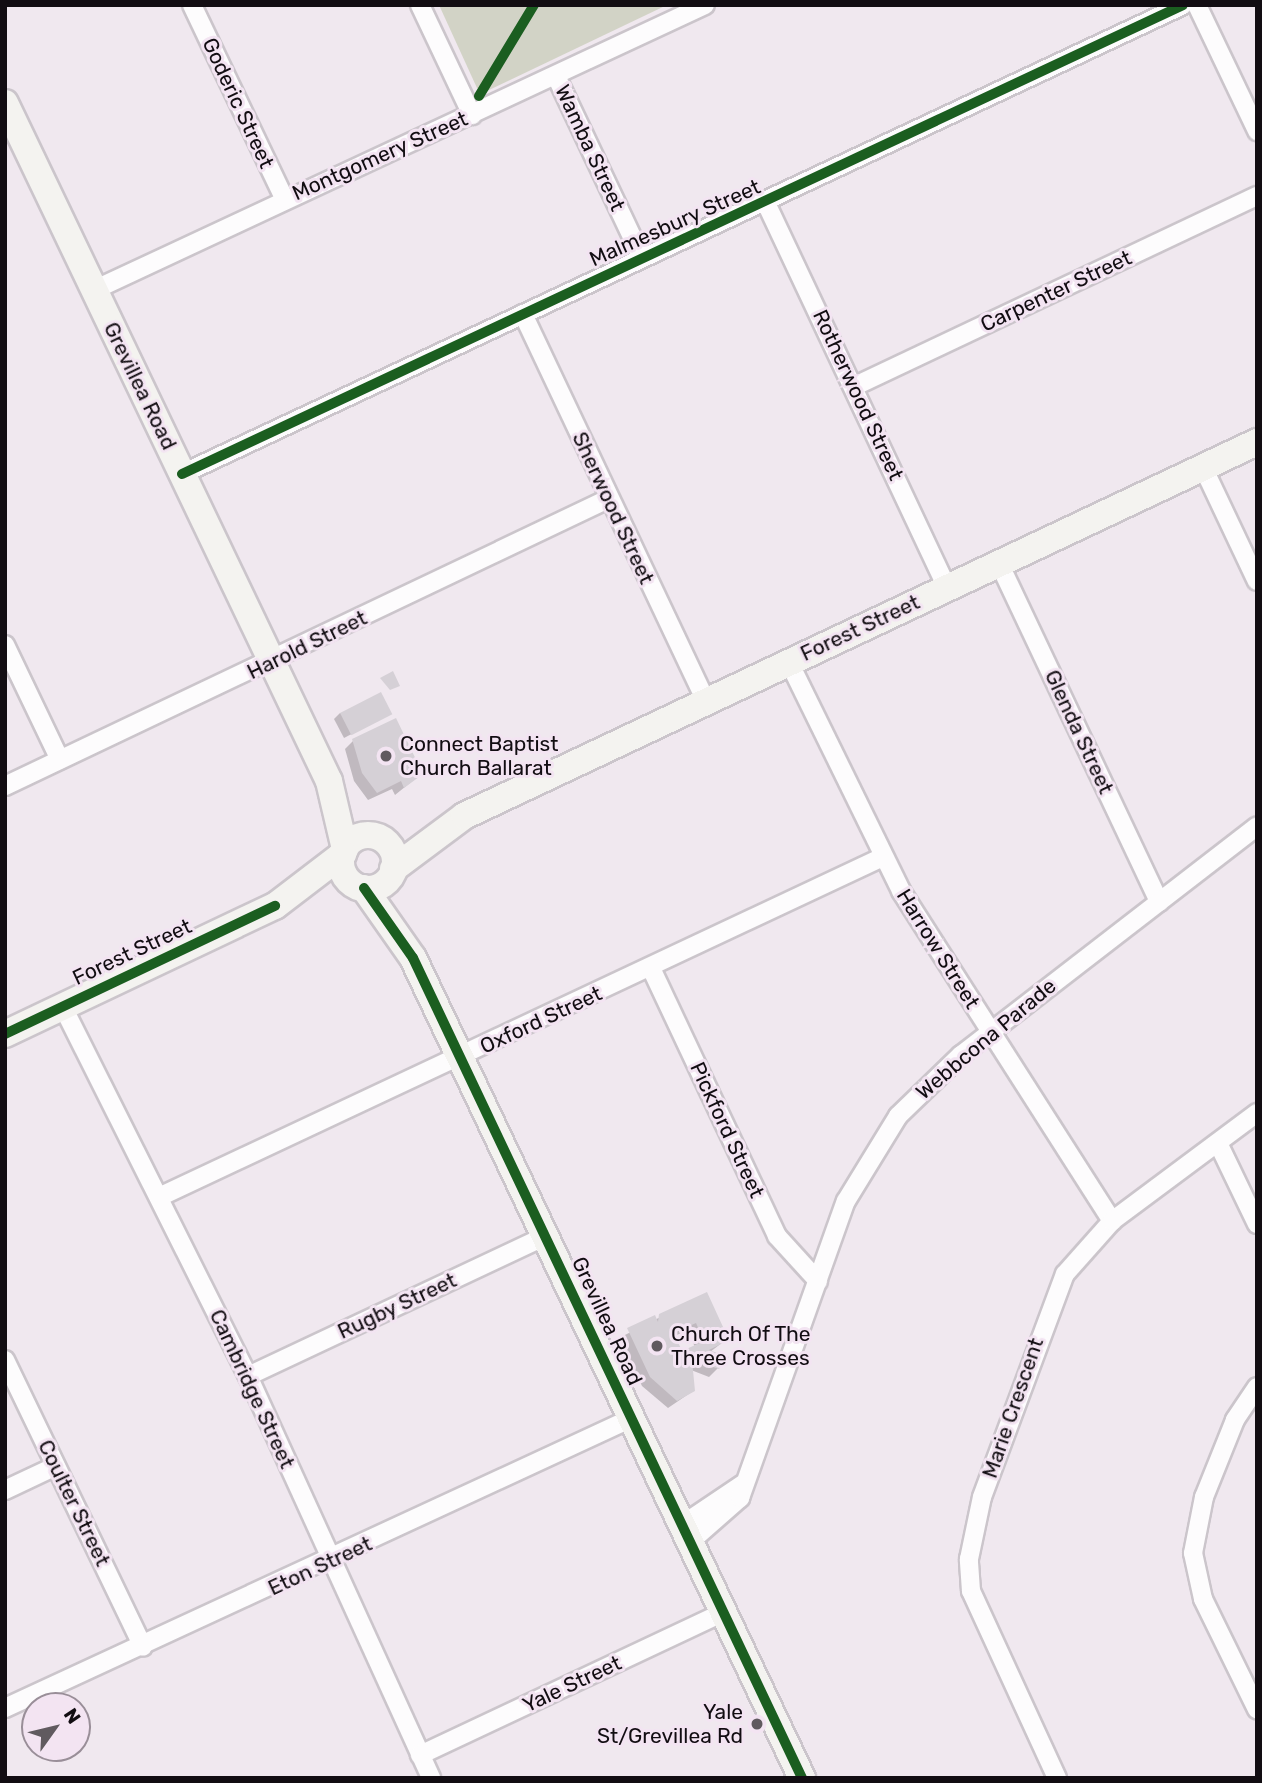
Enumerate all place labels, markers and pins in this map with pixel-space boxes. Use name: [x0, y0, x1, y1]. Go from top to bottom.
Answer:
place label: Connect Baptist Church Ballarat: [400, 731, 558, 781]
marker: Connect Baptist Church Ballarat: [378, 748, 394, 764]
place label: Church Of The Three Crosses: [671, 1321, 811, 1371]
marker: Church Of The Three Crosses: [649, 1338, 665, 1354]
place label: Yale St/Grevillea Rd: [597, 1699, 743, 1749]
marker: Yale St/Grevillea Rd: [749, 1716, 765, 1732]

